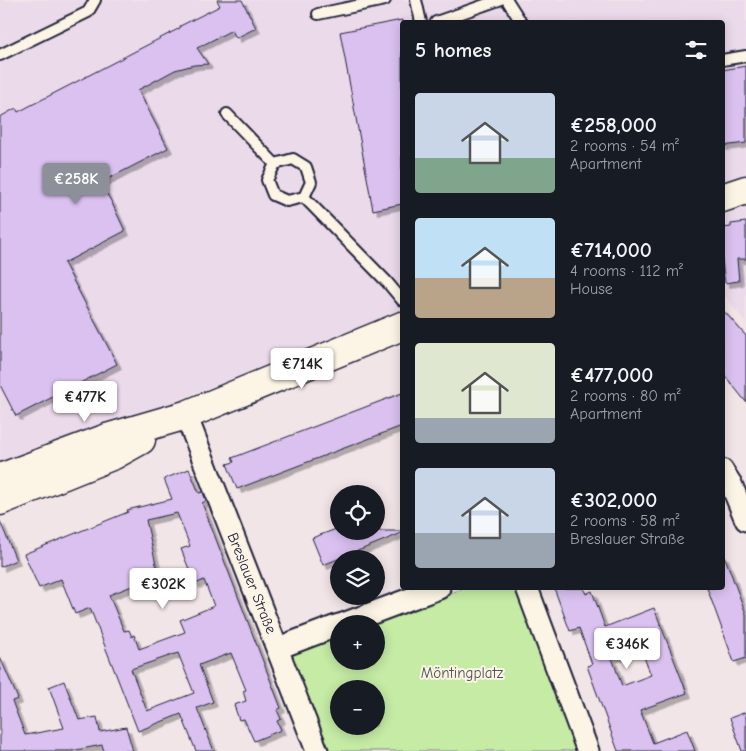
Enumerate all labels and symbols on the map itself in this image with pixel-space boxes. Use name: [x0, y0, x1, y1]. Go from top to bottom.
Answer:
pin: €258K: [41, 162, 111, 205]
pin: €714K: [267, 348, 337, 390]
pin: €477K: [50, 380, 120, 423]
street label: Breslauer Straße: [224, 530, 281, 637]
pin: €302K: [128, 568, 198, 610]
pin: €346K: [592, 628, 662, 670]
park label: Möntingplatz: [421, 664, 504, 682]

